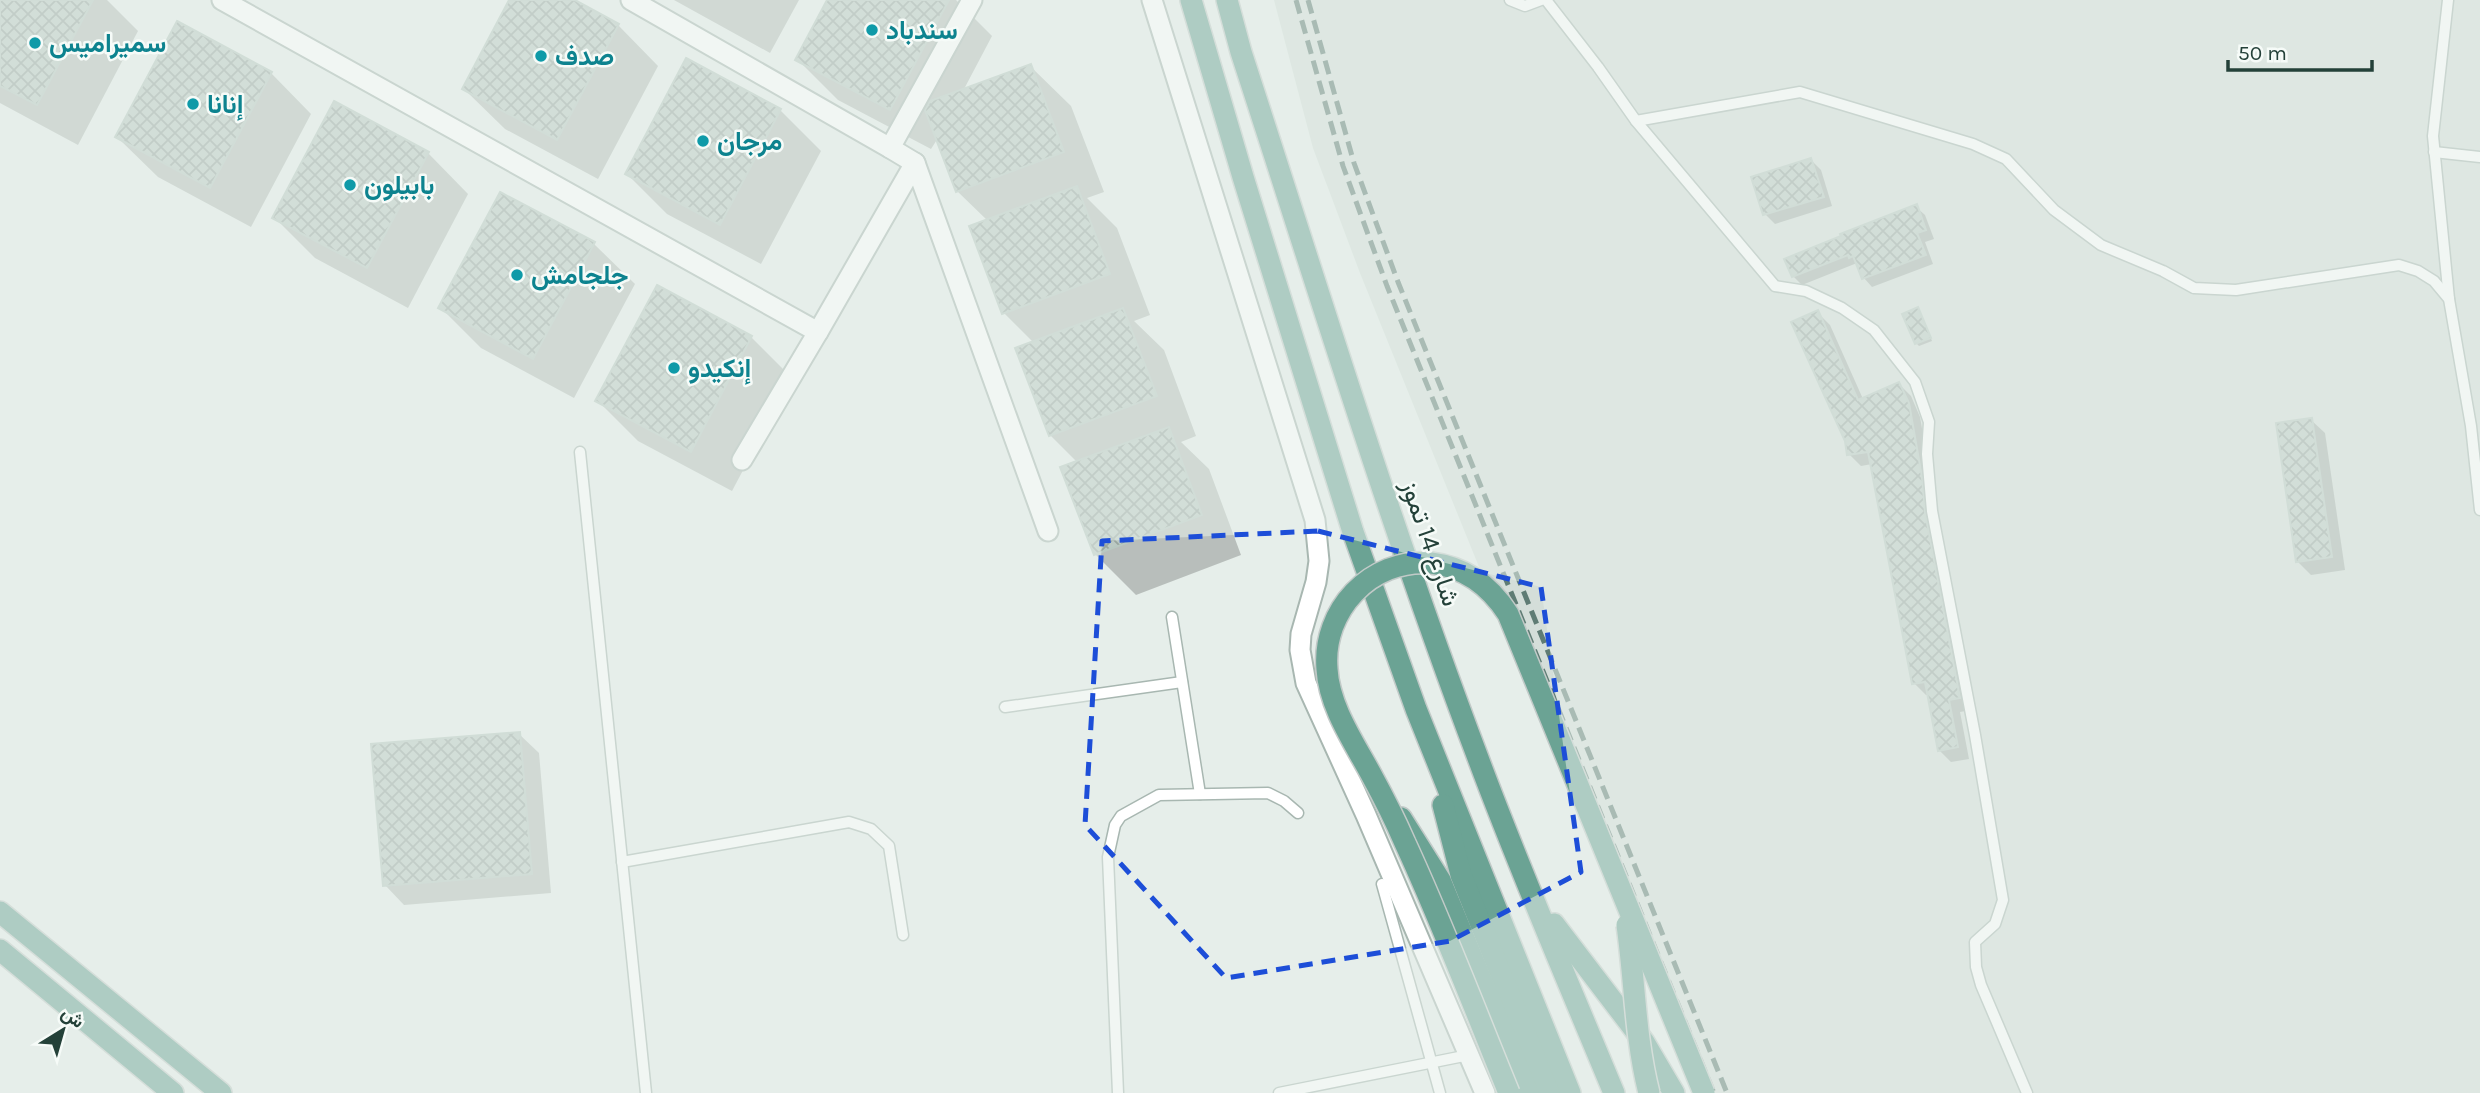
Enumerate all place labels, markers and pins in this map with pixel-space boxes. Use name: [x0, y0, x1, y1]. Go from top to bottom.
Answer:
place label: سندباد: [886, 15, 958, 46]
marker: سندباد: [864, 22, 880, 38]
place label: سميراميس: [49, 28, 166, 59]
marker: سميراميس: [27, 35, 43, 51]
place label: صدف: [555, 41, 614, 72]
marker: صدف: [533, 48, 549, 64]
place label: إنانا: [207, 89, 243, 121]
marker: إنانا: [185, 96, 201, 112]
place label: مرجان: [717, 126, 782, 157]
marker: مرجان: [695, 133, 711, 149]
place label: بابيلون: [364, 170, 435, 201]
marker: بابيلون: [342, 177, 358, 193]
place label: جلجامش: [531, 260, 628, 291]
marker: جلجامش: [509, 267, 525, 283]
place label: إنكيدو: [688, 353, 751, 385]
marker: إنكيدو: [666, 360, 682, 376]

